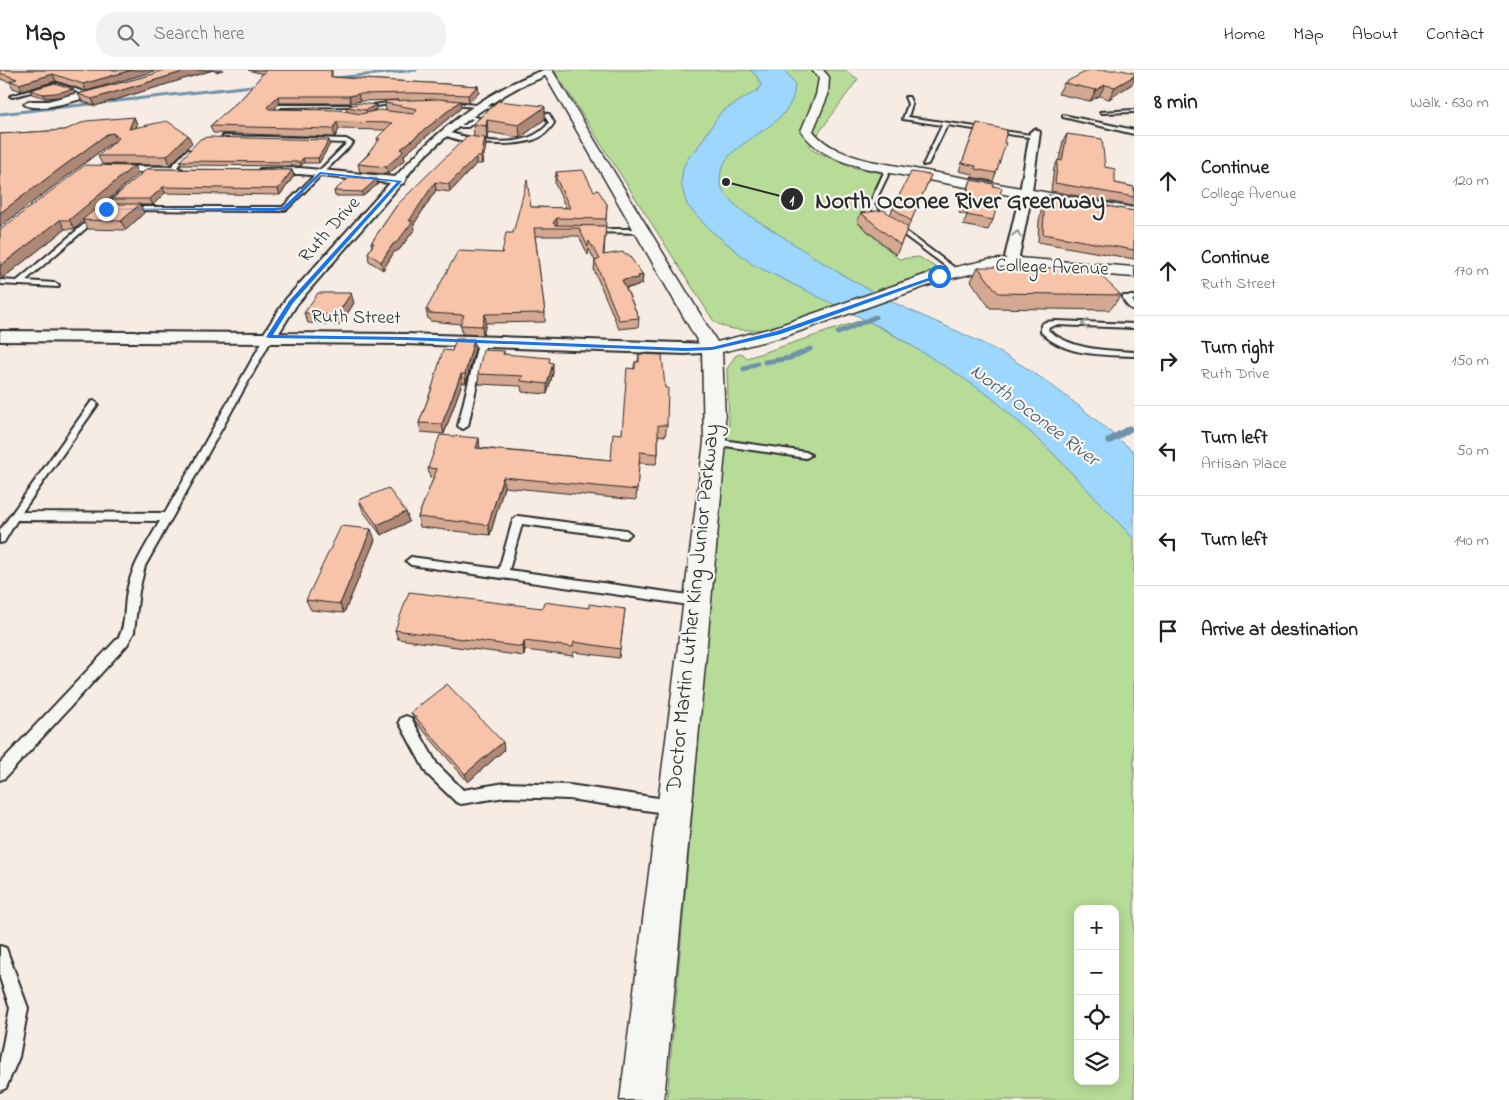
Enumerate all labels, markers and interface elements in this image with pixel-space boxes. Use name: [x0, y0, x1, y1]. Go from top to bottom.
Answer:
search box: [96, 12, 446, 57]
text: Map: [25, 17, 66, 52]
icon: search: [114, 21, 142, 49]
text: Search here: [154, 21, 245, 48]
text: Home: [1224, 22, 1265, 48]
text: Map: [1293, 22, 1324, 48]
text: About: [1352, 22, 1398, 48]
text: Contact: [1426, 22, 1484, 48]
text: 8 min: [1154, 88, 1198, 118]
text: Walk · 630 m: [1410, 91, 1489, 115]
text: Continue: [1201, 155, 1269, 182]
icon: ahead: [1154, 167, 1182, 195]
text: 120 m: [1453, 169, 1489, 193]
callout: North Oconee River Greenway: [780, 180, 1114, 219]
text: College Avenue: [1201, 182, 1296, 206]
text: North Oconee River Greenway: [815, 185, 1105, 221]
street label: Ruth Drive: [293, 190, 368, 269]
text: 1: [790, 190, 795, 212]
route end: [95, 198, 118, 221]
one-way arrow: [1012, 230, 1022, 239]
text: Continue: [1201, 245, 1269, 272]
street label: College Avenue: [995, 253, 1110, 285]
icon: ahead: [1154, 257, 1182, 285]
text: 170 m: [1454, 259, 1489, 283]
route start: [928, 265, 951, 288]
text: Ruth Street: [1201, 272, 1276, 296]
street label: Ruth Street: [311, 304, 402, 332]
one-way arrow: [1081, 318, 1089, 329]
text: Turn right: [1201, 335, 1274, 362]
icon: right: [1154, 347, 1182, 375]
text: 150 m: [1451, 349, 1489, 373]
water label: North Oconee River: [964, 358, 1107, 476]
text: Ruth Drive: [1201, 362, 1269, 386]
street label: Doctor Martin Luther King Junior Parkway: [659, 422, 730, 795]
text: Turn left: [1201, 425, 1268, 452]
icon: left: [1154, 437, 1182, 465]
text: 50 m: [1457, 439, 1489, 463]
text: Artisan Place: [1201, 452, 1287, 476]
icon: left: [1154, 527, 1182, 555]
text: Turn left: [1201, 527, 1268, 554]
text: 140 m: [1454, 529, 1489, 553]
icon: arrive: [1154, 617, 1182, 645]
text: Arrive at destination: [1201, 617, 1358, 644]
map controls: [1074, 905, 1119, 1085]
button: +: [1074, 905, 1119, 950]
button: −: [1074, 950, 1119, 995]
button: locate: [1074, 995, 1119, 1040]
button: layers: [1074, 1040, 1119, 1085]

